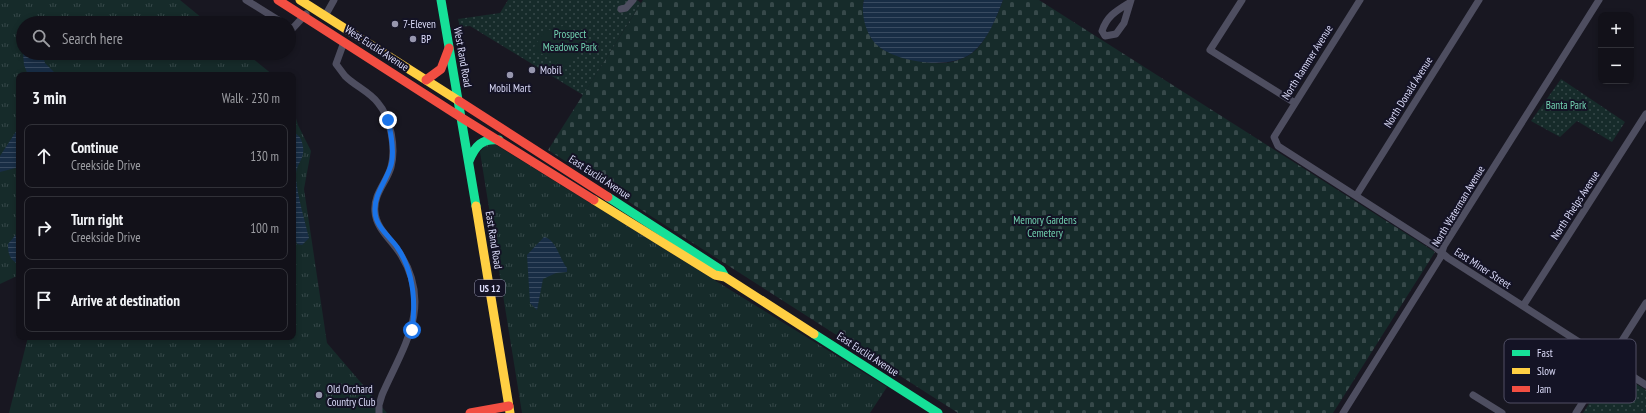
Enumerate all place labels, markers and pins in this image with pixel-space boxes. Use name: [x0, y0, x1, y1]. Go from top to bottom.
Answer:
place label: 7-Eleven: [403, 17, 436, 31]
marker: 7-Eleven: [390, 19, 400, 29]
place label: BP: [421, 32, 431, 46]
marker: BP: [408, 34, 418, 44]
place label: Mobil: [540, 63, 562, 77]
marker: Mobil: [527, 65, 537, 75]
marker: Mobil Mart: [505, 70, 515, 80]
place label: Mobil Mart: [489, 81, 531, 95]
place label: Old Orchard Country Club: [327, 382, 376, 409]
marker: Old Orchard Country Club: [314, 390, 324, 400]

